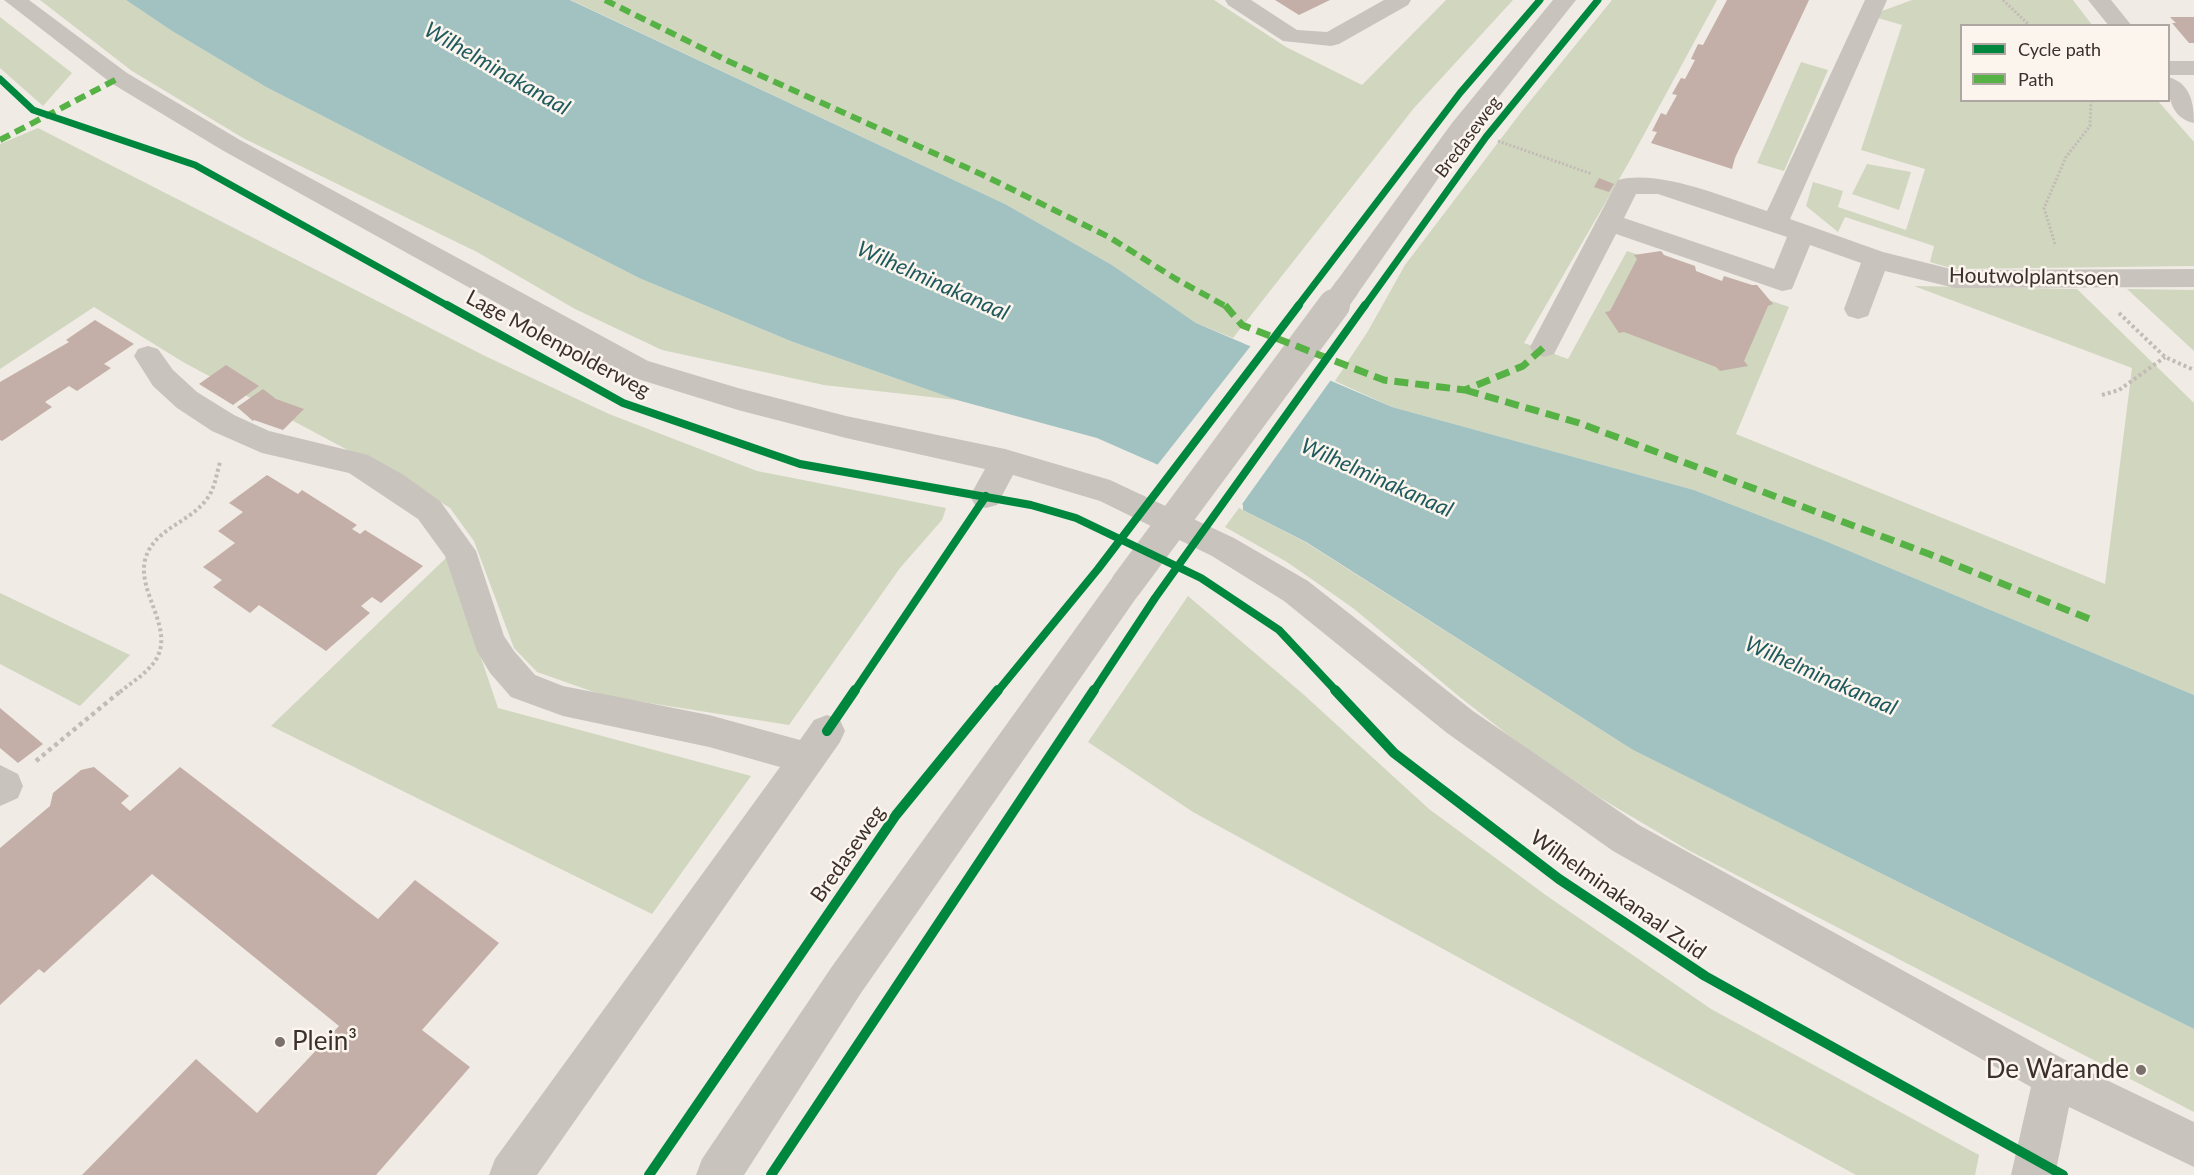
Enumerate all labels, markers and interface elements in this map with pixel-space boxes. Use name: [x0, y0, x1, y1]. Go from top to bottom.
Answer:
water label: Wilhelminakanaal: [420, 17, 574, 121]
legend: [1960, 24, 2170, 102]
text: Cycle path: [2018, 38, 2101, 60]
text: Path: [2018, 68, 2054, 90]
street label: Bredaseweg: [1430, 92, 1506, 182]
water label: Wilhelminakanaal: [853, 236, 1013, 326]
street label: Houtwolplantsoen: [1949, 263, 2119, 291]
street label: Lage Molenpolderweg: [462, 285, 654, 403]
water label: Wilhelminakanaal: [1297, 433, 1457, 523]
water label: Wilhelminakanaal: [1741, 631, 1901, 721]
street label: Bredaseweg: [805, 801, 891, 907]
street label: Wilhelminakanaal Zuid: [1525, 825, 1711, 965]
place label: Plein³: [292, 1026, 357, 1058]
marker: Plein³: [273, 1035, 287, 1049]
place label: De Warande: [1986, 1054, 2129, 1086]
marker: De Warande: [2134, 1063, 2148, 1077]

